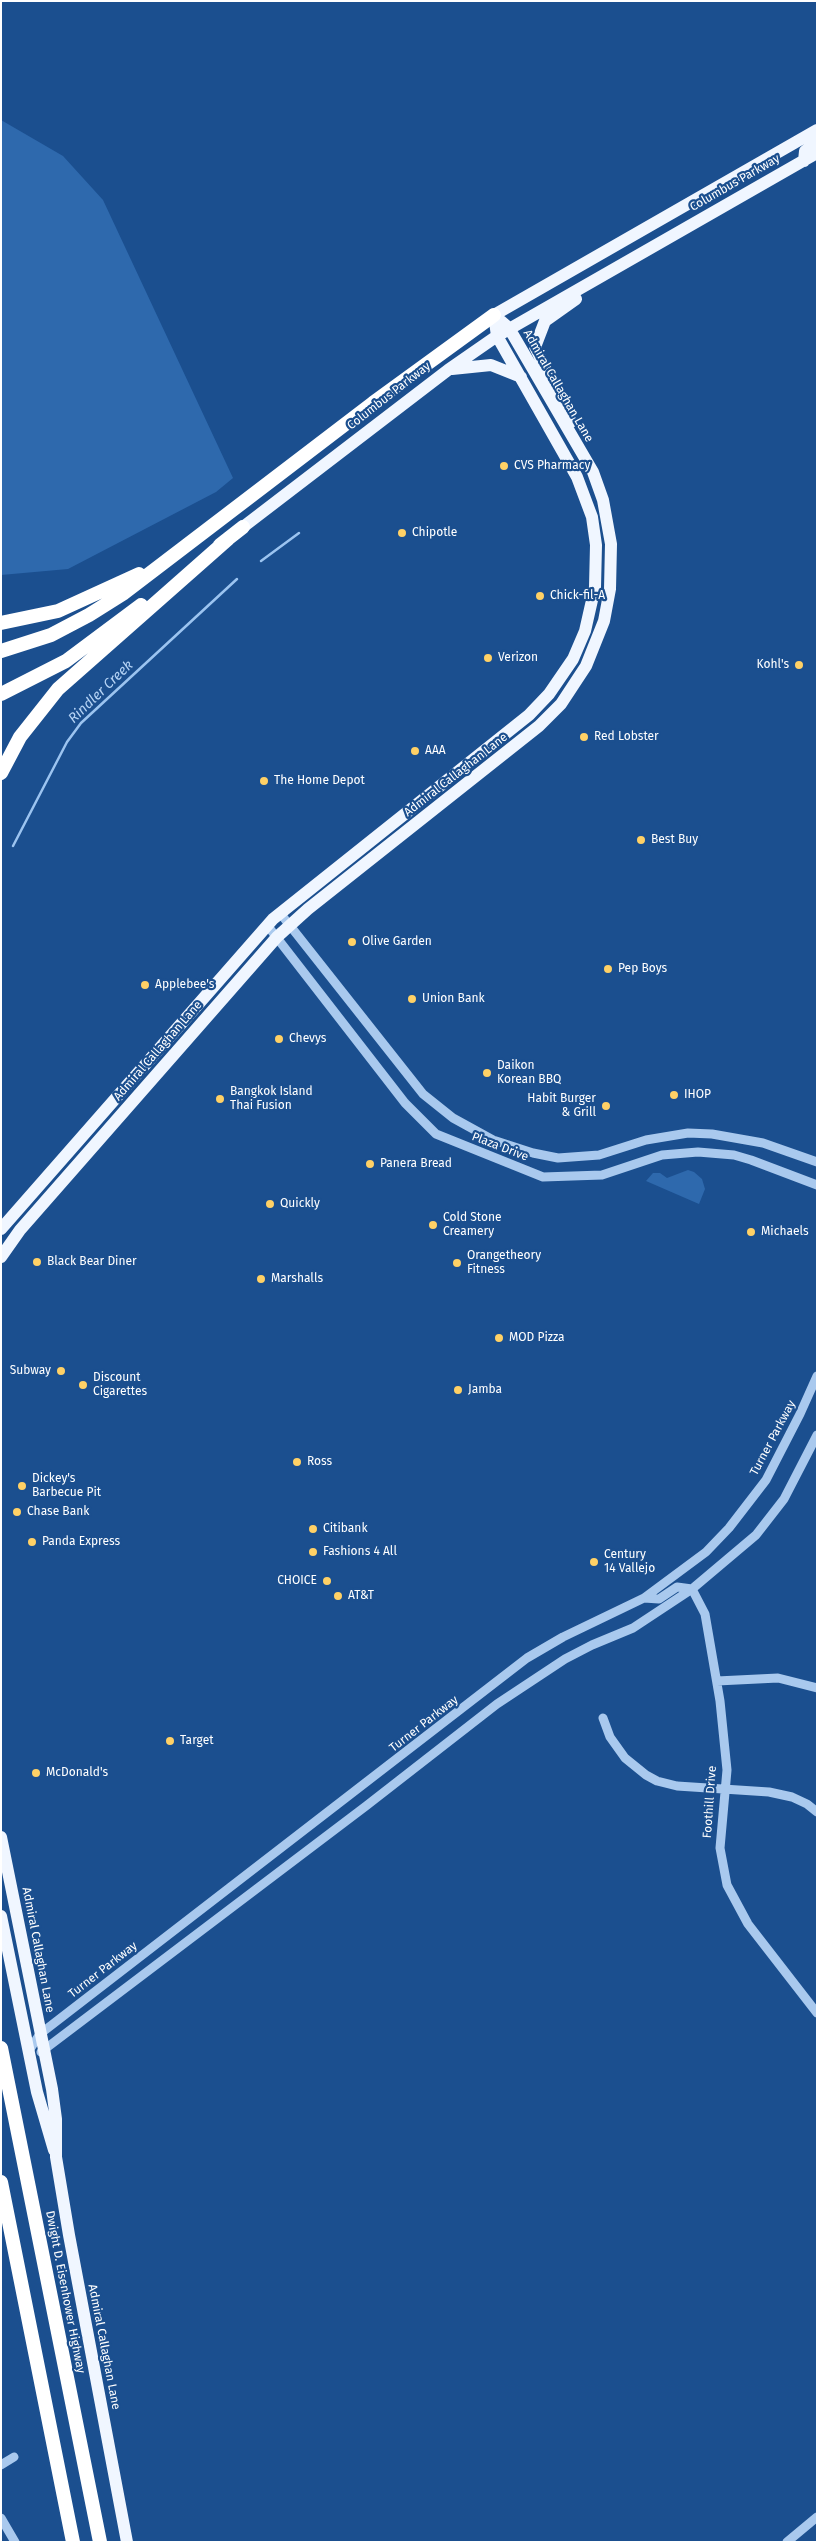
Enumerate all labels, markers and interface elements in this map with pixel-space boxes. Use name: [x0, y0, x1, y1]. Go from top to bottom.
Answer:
street label: Columbus Parkway: [687, 151, 783, 215]
street label: Admiral Callaghan Lane: [520, 327, 596, 445]
street label: Columbus Parkway: [345, 359, 433, 433]
place label: CVS Pharmacy: [514, 459, 590, 473]
marker: CVS Pharmacy: [498, 460, 510, 472]
place label: Chipotle: [412, 526, 457, 540]
marker: Chipotle: [396, 527, 408, 539]
place label: Chick-fil-A: [550, 589, 605, 603]
marker: Chick-fil-A: [534, 590, 546, 602]
place label: Verizon: [498, 651, 538, 665]
marker: Verizon: [482, 652, 494, 664]
water label: Rindler Creek: [65, 657, 137, 727]
place label: Kohl's: [757, 658, 789, 672]
marker: Kohl's: [793, 659, 805, 671]
street label: Admiral Callaghan Lane: [401, 730, 511, 820]
place label: Red Lobster: [594, 730, 659, 744]
marker: Red Lobster: [578, 731, 590, 743]
place label: AAA: [425, 744, 446, 758]
marker: AAA: [409, 745, 421, 757]
place label: The Home Depot: [274, 774, 365, 788]
marker: The Home Depot: [258, 775, 270, 787]
place label: Best Buy: [651, 833, 698, 847]
marker: Best Buy: [635, 834, 647, 846]
place label: Olive Garden: [362, 935, 432, 949]
marker: Olive Garden: [346, 936, 358, 948]
place label: Pep Boys: [618, 962, 667, 976]
marker: Pep Boys: [602, 963, 614, 975]
place label: Applebee's: [155, 978, 214, 992]
marker: Applebee's: [139, 979, 151, 991]
place label: Union Bank: [422, 992, 485, 1006]
marker: Union Bank: [406, 993, 418, 1005]
street label: Admiral Callaghan Lane: [111, 998, 205, 1104]
place label: Chevys: [289, 1032, 326, 1046]
marker: Chevys: [273, 1033, 285, 1045]
place label: Daikon Korean BBQ: [497, 1059, 561, 1087]
marker: Daikon Korean BBQ: [481, 1067, 493, 1079]
place label: Bangkok Island Thai Fusion: [230, 1085, 313, 1113]
place label: IHOP: [684, 1088, 711, 1102]
marker: IHOP: [668, 1089, 680, 1101]
place label: Habit Burger & Grill: [527, 1092, 596, 1120]
marker: Bangkok Island Thai Fusion: [214, 1093, 226, 1105]
marker: Habit Burger & Grill: [600, 1100, 612, 1112]
street label: Plaza Drive: [470, 1130, 530, 1164]
place label: Panera Bread: [380, 1157, 452, 1171]
marker: Panera Bread: [364, 1158, 376, 1170]
place label: Quickly: [280, 1197, 320, 1211]
marker: Quickly: [264, 1198, 276, 1210]
place label: Cold Stone Creamery: [443, 1211, 502, 1239]
marker: Cold Stone Creamery: [427, 1219, 439, 1231]
place label: Michaels: [761, 1225, 809, 1239]
marker: Michaels: [745, 1226, 757, 1238]
place label: Orangetheory Fitness: [467, 1249, 541, 1277]
place label: Black Bear Diner: [47, 1255, 137, 1269]
marker: Black Bear Diner: [31, 1256, 43, 1268]
marker: Orangetheory Fitness: [451, 1257, 463, 1269]
place label: Marshalls: [271, 1272, 323, 1286]
marker: Marshalls: [255, 1273, 267, 1285]
place label: MOD Pizza: [509, 1331, 565, 1345]
marker: MOD Pizza: [493, 1332, 505, 1344]
place label: Subway: [10, 1364, 51, 1378]
marker: Subway: [55, 1365, 67, 1377]
place label: Discount Cigarettes: [93, 1371, 147, 1399]
marker: Discount Cigarettes: [77, 1379, 89, 1391]
place label: Jamba: [468, 1383, 502, 1397]
marker: Jamba: [452, 1384, 464, 1396]
street label: Turner Parkway: [747, 1398, 799, 1478]
place label: Ross: [307, 1455, 332, 1469]
marker: Ross: [291, 1456, 303, 1468]
place label: Dickey's Barbecue Pit: [32, 1472, 101, 1500]
marker: Dickey's Barbecue Pit: [16, 1480, 28, 1492]
place label: Chase Bank: [27, 1505, 89, 1519]
marker: Chase Bank: [11, 1506, 23, 1518]
place label: Citibank: [323, 1522, 368, 1536]
marker: Citibank: [307, 1523, 319, 1535]
place label: Panda Express: [42, 1535, 120, 1549]
marker: Panda Express: [26, 1536, 38, 1548]
place label: Fashions 4 All: [323, 1545, 397, 1559]
marker: Fashions 4 All: [307, 1546, 319, 1558]
place label: Century 14 Vallejo: [604, 1548, 655, 1576]
marker: Century 14 Vallejo: [588, 1556, 600, 1568]
place label: CHOICE: [277, 1574, 317, 1588]
marker: CHOICE: [321, 1575, 333, 1587]
place label: AT&T: [348, 1589, 374, 1603]
marker: AT&T: [332, 1590, 344, 1602]
street label: Turner Parkway: [387, 1693, 461, 1755]
place label: Target: [180, 1734, 214, 1748]
marker: Target: [164, 1735, 176, 1747]
street label: Foothill Drive: [700, 1765, 720, 1839]
place label: McDonald's: [46, 1766, 108, 1780]
marker: McDonald's: [30, 1767, 42, 1779]
street label: Admiral Callaghan Lane: [19, 1886, 57, 2014]
street label: Turner Parkway: [66, 1939, 140, 2001]
street label: Dwight D. Eisenhower Highway: [42, 2209, 88, 2375]
street label: Admiral Callaghan Lane: [85, 2283, 123, 2411]

